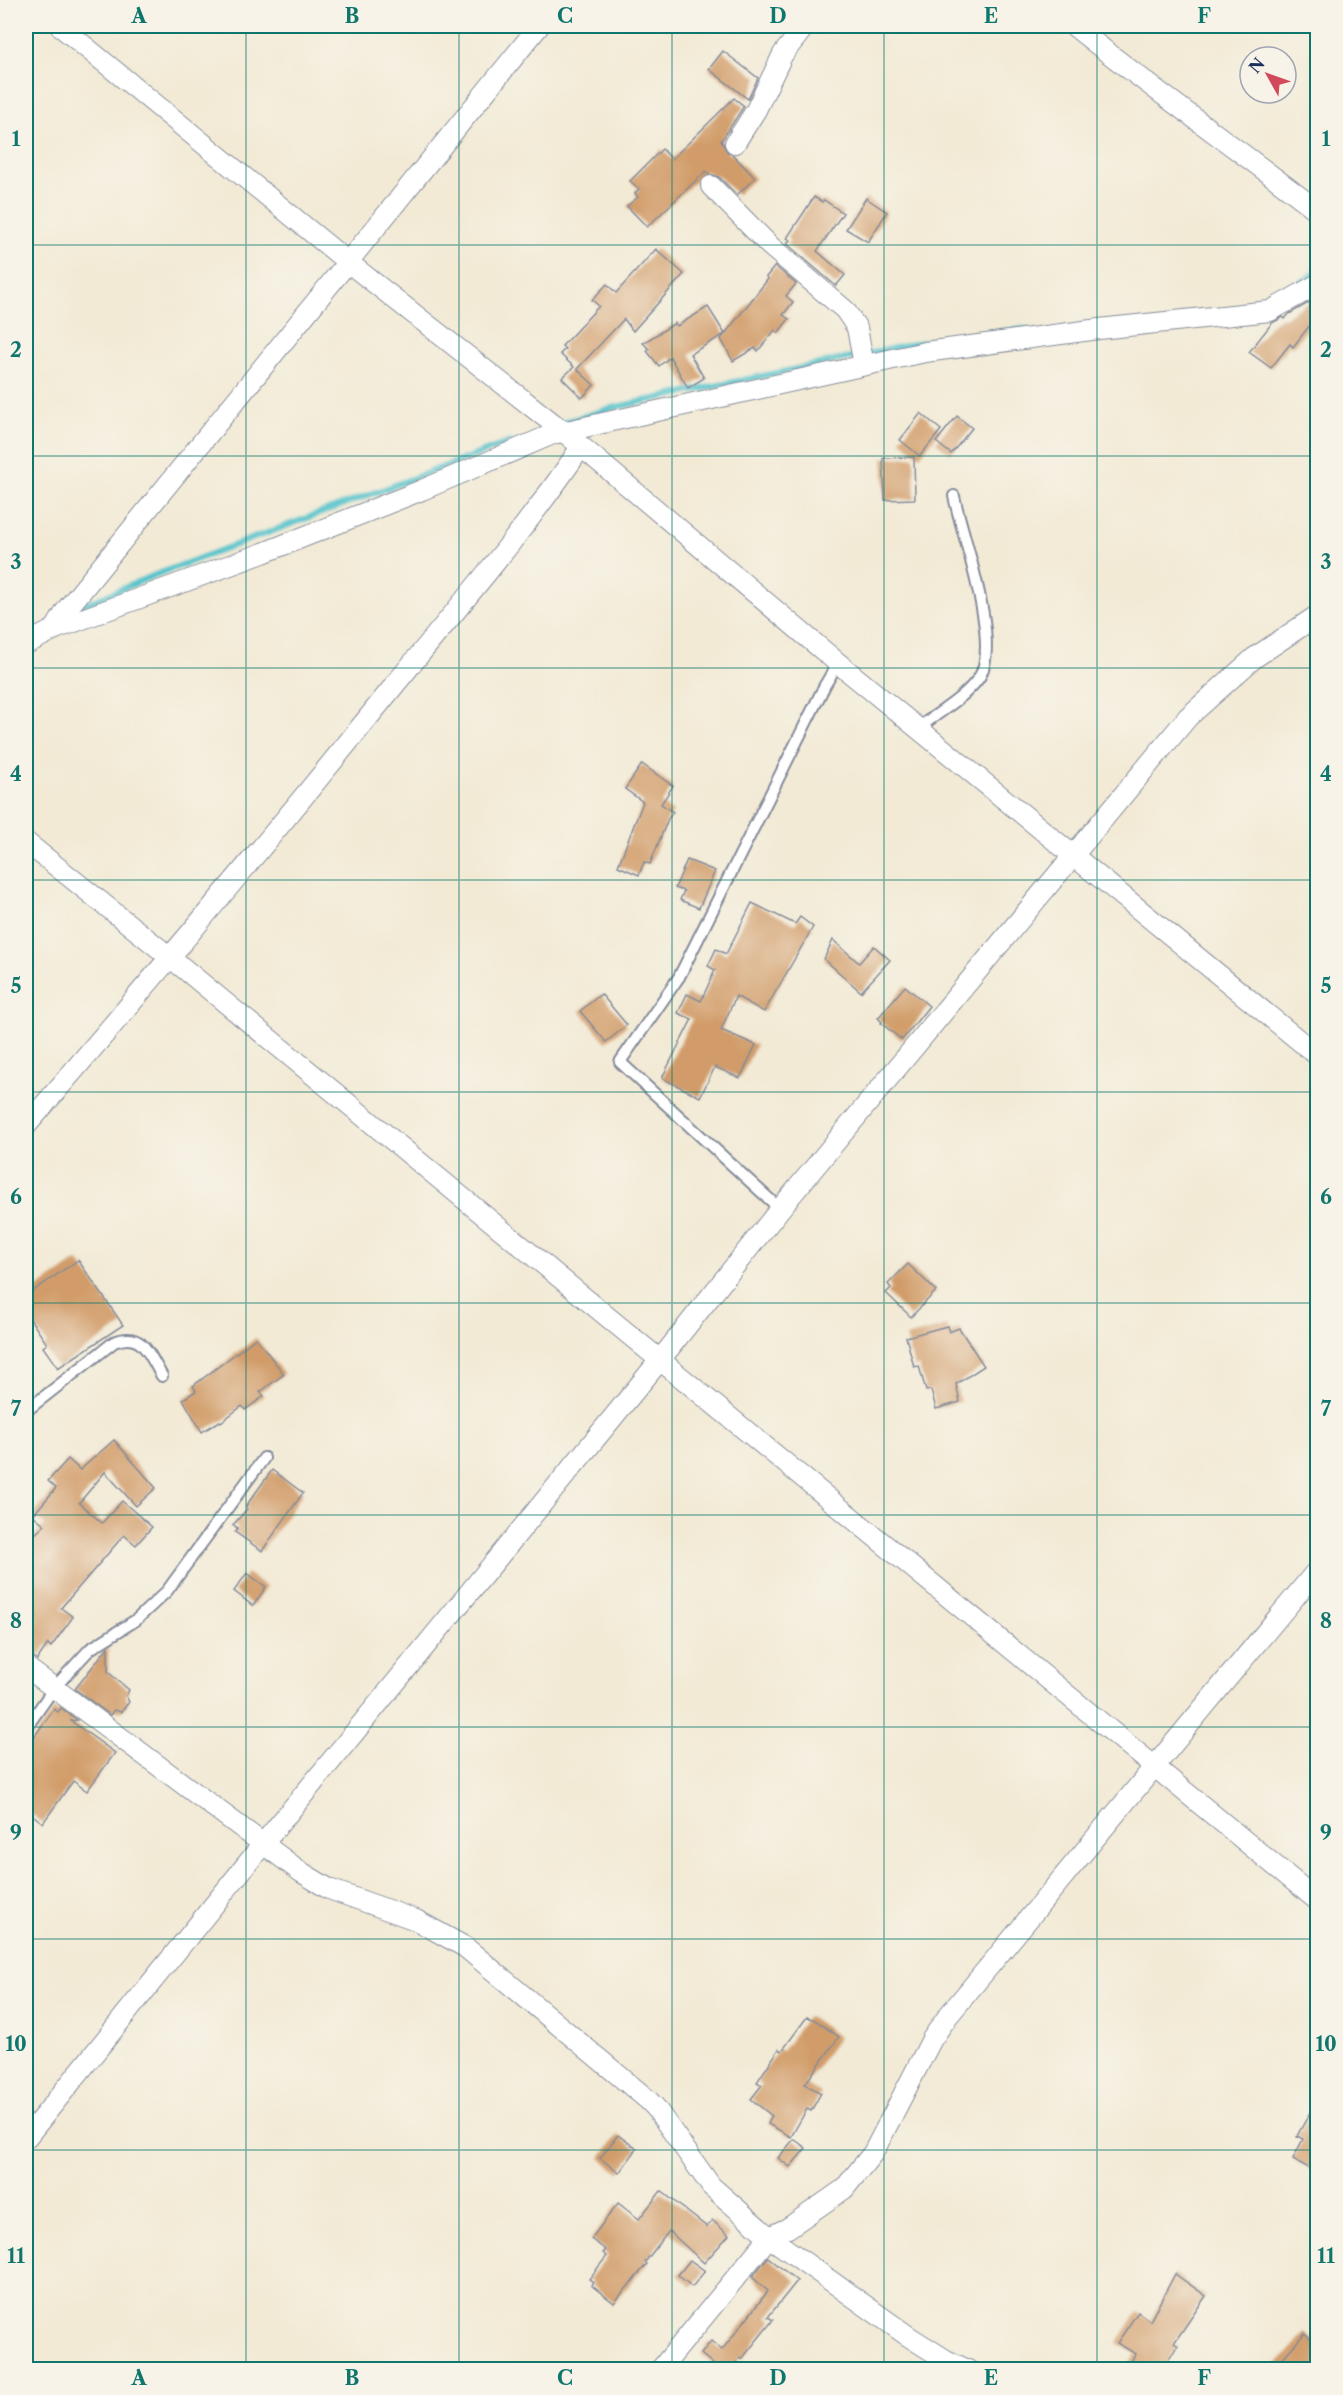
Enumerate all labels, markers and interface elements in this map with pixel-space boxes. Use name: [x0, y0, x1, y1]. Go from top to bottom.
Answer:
text: A: [130, 4, 147, 28]
text: B: [345, 4, 360, 28]
text: C: [557, 4, 573, 28]
text: D: [769, 4, 787, 28]
text: E: [984, 4, 998, 28]
text: F: [1197, 4, 1211, 28]
north arrow: [1238, 45, 1298, 105]
text: N: [1244, 54, 1269, 77]
text: 1: [12, 127, 21, 151]
text: 1: [1322, 127, 1331, 151]
text: 2: [10, 338, 22, 362]
text: 2: [1320, 338, 1332, 362]
text: 3: [10, 550, 22, 574]
text: 3: [1320, 550, 1332, 574]
text: 4: [10, 762, 22, 786]
text: 4: [1320, 762, 1332, 786]
text: 5: [10, 974, 22, 998]
text: 5: [1320, 974, 1332, 998]
text: 6: [10, 1185, 22, 1209]
text: 6: [1320, 1185, 1332, 1209]
text: 7: [11, 1397, 22, 1421]
text: 7: [1321, 1397, 1332, 1421]
text: 8: [10, 1609, 22, 1633]
text: 8: [1320, 1609, 1332, 1633]
text: 9: [10, 1821, 22, 1845]
text: 9: [1320, 1821, 1332, 1845]
text: 10: [5, 2032, 27, 2056]
text: 10: [1315, 2032, 1337, 2056]
text: 11: [7, 2244, 25, 2268]
text: 11: [1317, 2244, 1335, 2268]
text: A: [130, 2366, 147, 2390]
text: B: [345, 2366, 360, 2390]
text: C: [557, 2366, 573, 2390]
text: D: [769, 2366, 787, 2390]
text: E: [984, 2366, 998, 2390]
text: F: [1197, 2366, 1211, 2390]

